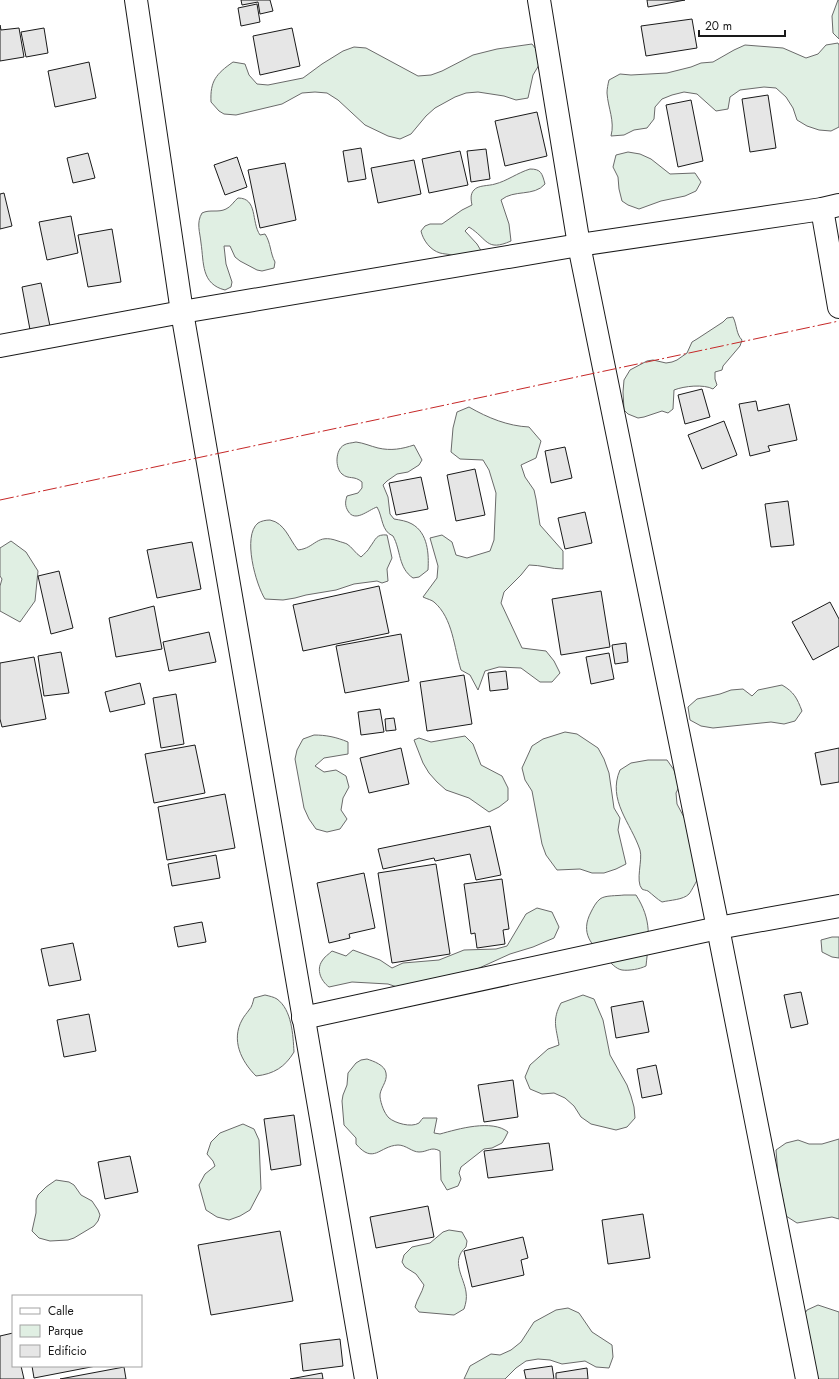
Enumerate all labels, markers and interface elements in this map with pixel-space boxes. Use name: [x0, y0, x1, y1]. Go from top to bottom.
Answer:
scale bar: [699, 12, 785, 38]
text: 20 m: [705, 17, 732, 35]
legend: [12, 1295, 142, 1367]
text: Calle: [48, 1302, 74, 1320]
text: Parque: [48, 1322, 83, 1340]
text: Edificio: [48, 1342, 87, 1360]

